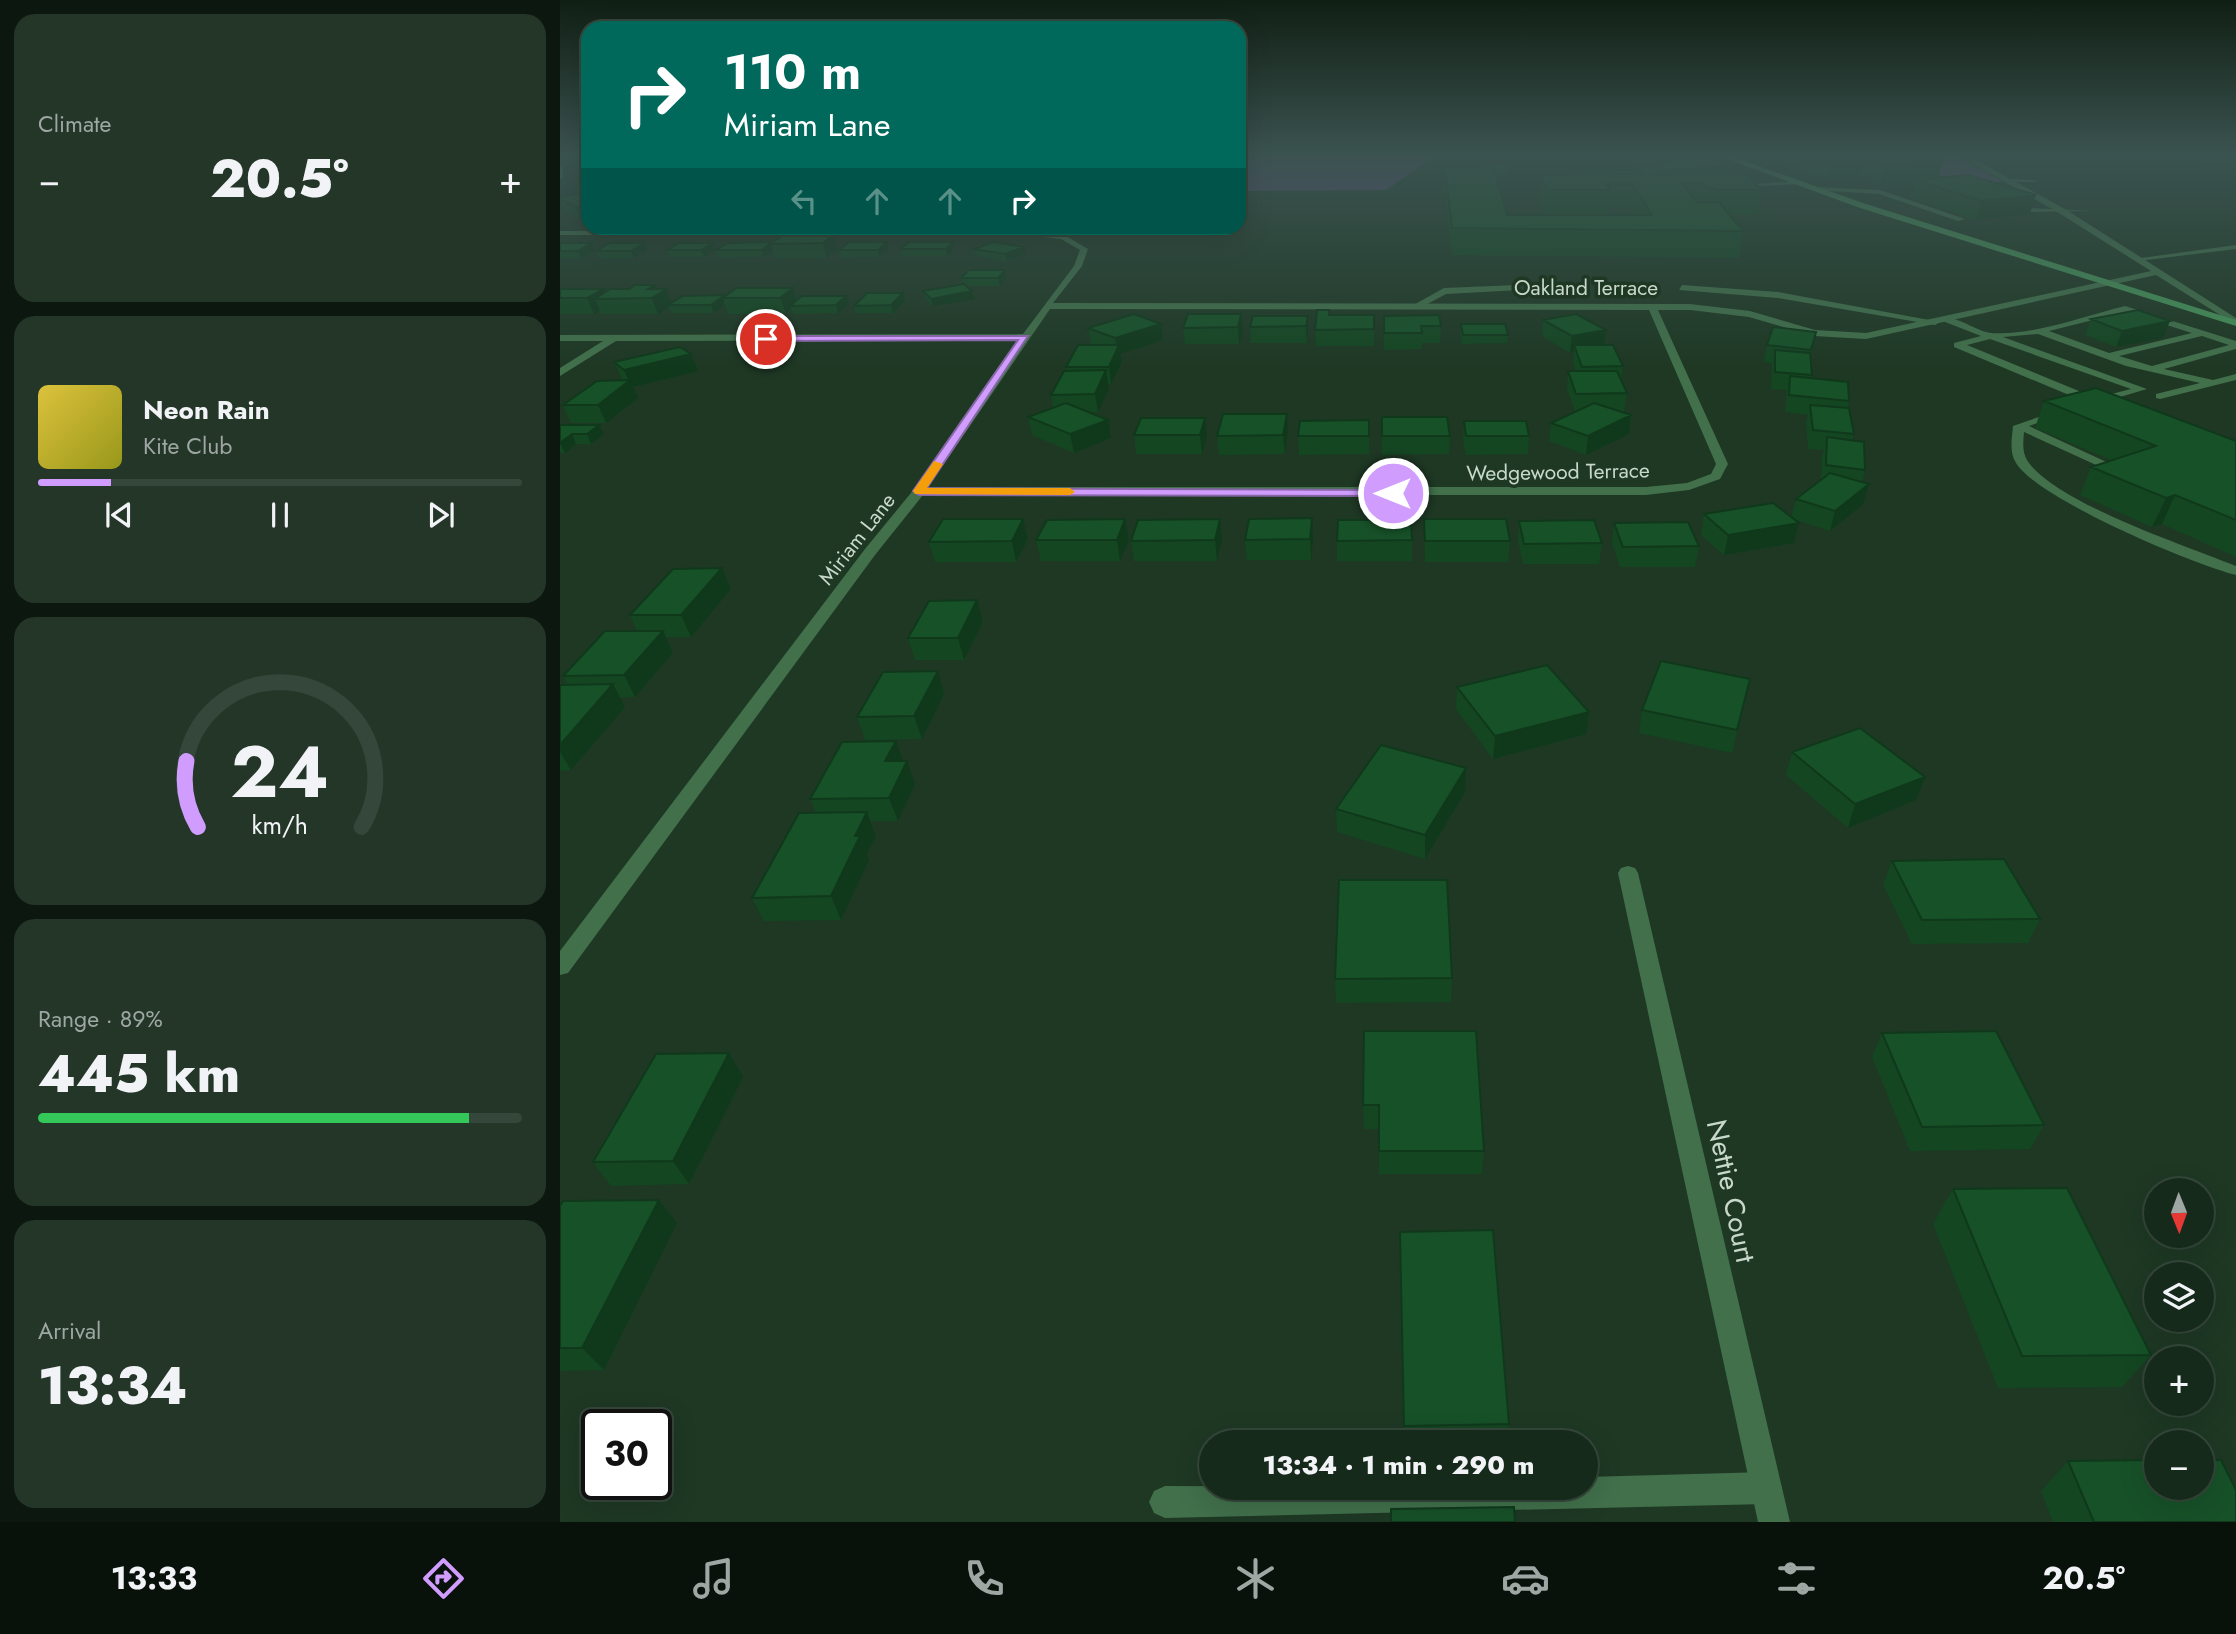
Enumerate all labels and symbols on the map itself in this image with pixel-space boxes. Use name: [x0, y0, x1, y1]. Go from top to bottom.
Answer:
street label: Oakland Terrace: [1514, 273, 1658, 303]
pin: [736, 309, 796, 369]
street label: Wedgewood Terrace: [1466, 455, 1650, 489]
position arrow: [1356, 456, 1430, 530]
street label: Miriam Lane: [812, 487, 903, 591]
street label: Nettie Court: [1696, 1116, 1766, 1267]
north arrow: [2144, 1178, 2214, 1248]
speed limit sign: 30: [581, 1409, 672, 1500]

